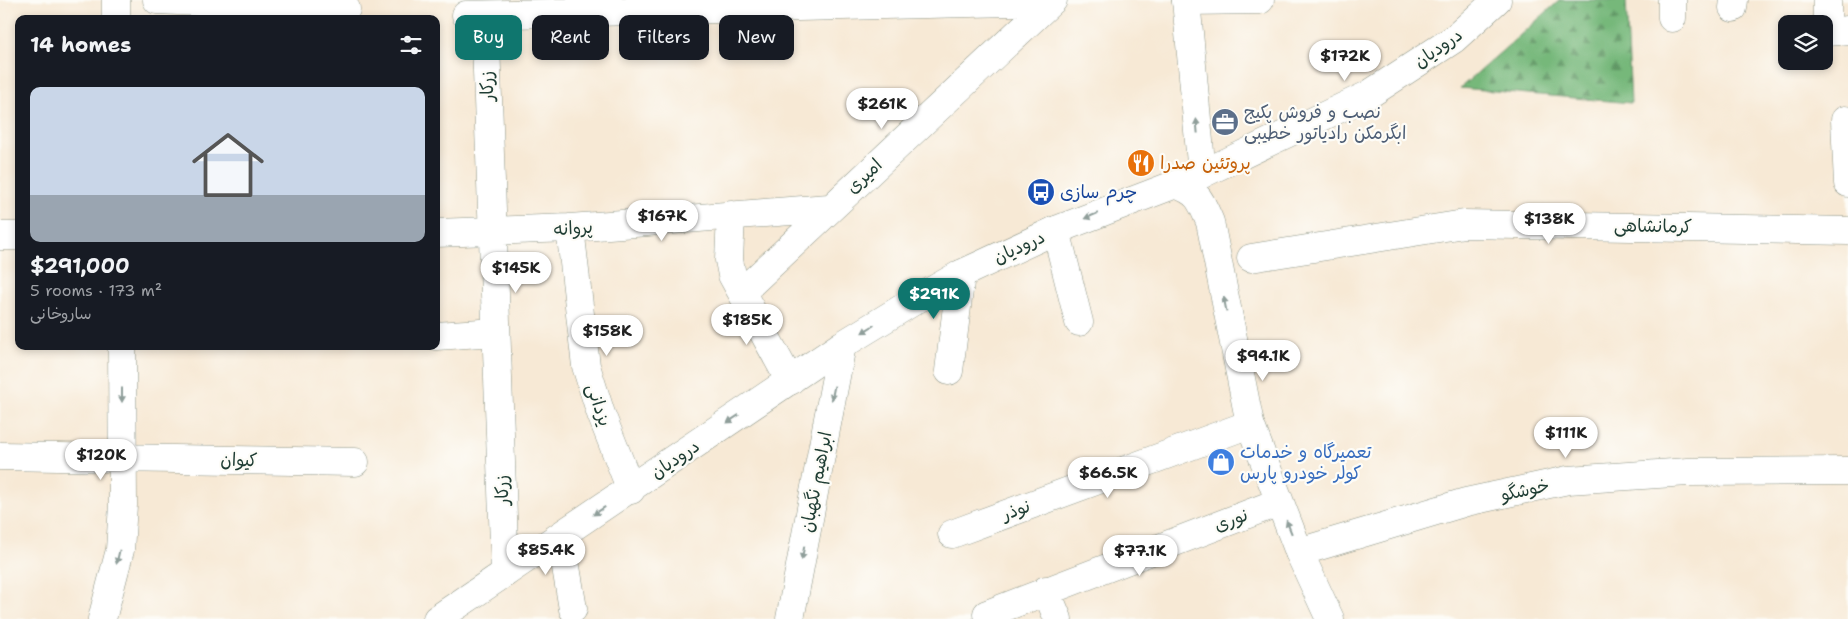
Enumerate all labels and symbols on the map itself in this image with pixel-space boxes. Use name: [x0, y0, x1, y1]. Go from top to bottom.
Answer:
street label: درودیان: [1409, 23, 1467, 73]
pin: $172K: [1310, 39, 1380, 82]
street label: زرکار: [474, 70, 500, 104]
pin: $261K: [847, 88, 917, 130]
place label: نصب و فروش پکیج ابگرمکن رادیاتور خطیبی: [1244, 100, 1406, 145]
office icon: نصب و فروش پکیج ابگرمکن رادیاتور خطیبی: [1210, 107, 1240, 137]
one-way arrow: [1193, 117, 1201, 133]
restaurant icon: پروتئین صدرا: [1126, 148, 1156, 178]
place label: پروتئین صدرا: [1160, 151, 1251, 175]
street label: امیری: [841, 153, 887, 199]
bus stop icon: چرم سازی: [1026, 177, 1056, 207]
place label: چرم سازی: [1060, 180, 1137, 206]
pin: $167K: [627, 200, 697, 242]
pin: $138K: [1514, 202, 1584, 245]
one-way arrow: [1084, 212, 1098, 220]
street label: کرمانشاهی: [1614, 213, 1693, 239]
street label: پروانه: [552, 215, 594, 241]
street label: درودیان: [989, 225, 1049, 269]
pin: $145K: [481, 252, 551, 294]
pin: $291K: [899, 278, 969, 320]
one-way arrow: [1221, 295, 1229, 311]
pin: $185K: [712, 304, 782, 346]
pin: $158K: [572, 314, 642, 357]
one-way arrow: [862, 324, 875, 334]
pin: $94.1K: [1222, 340, 1304, 382]
street label: یزدانی: [581, 381, 617, 429]
one-way arrow: [829, 386, 837, 401]
one-way arrow: [118, 387, 126, 403]
one-way arrow: [727, 415, 740, 424]
pin: $111K: [1531, 416, 1601, 459]
street label: ابراهیم نگهبان: [794, 430, 840, 535]
street label: درودیان: [646, 434, 704, 484]
pin: $120K: [66, 438, 136, 481]
place label: تعمیرگاه و خدمات کولر خودرو پارس: [1240, 440, 1372, 485]
shop icon: تعمیرگاه و خدمات کولر خودرو پارس: [1206, 447, 1236, 477]
street label: کیوان: [220, 448, 258, 472]
pin: $66.5K: [1067, 456, 1149, 499]
street label: خوشگو: [1497, 473, 1552, 507]
street label: زرکار: [489, 474, 515, 508]
street label: نوذر: [997, 494, 1034, 527]
street label: نوری: [1211, 503, 1251, 537]
one-way arrow: [592, 506, 606, 516]
one-way arrow: [1284, 520, 1292, 534]
pin: $85.4K: [505, 534, 587, 576]
pin: $77.1K: [1099, 534, 1181, 577]
one-way arrow: [799, 545, 807, 560]
one-way arrow: [114, 550, 122, 565]

